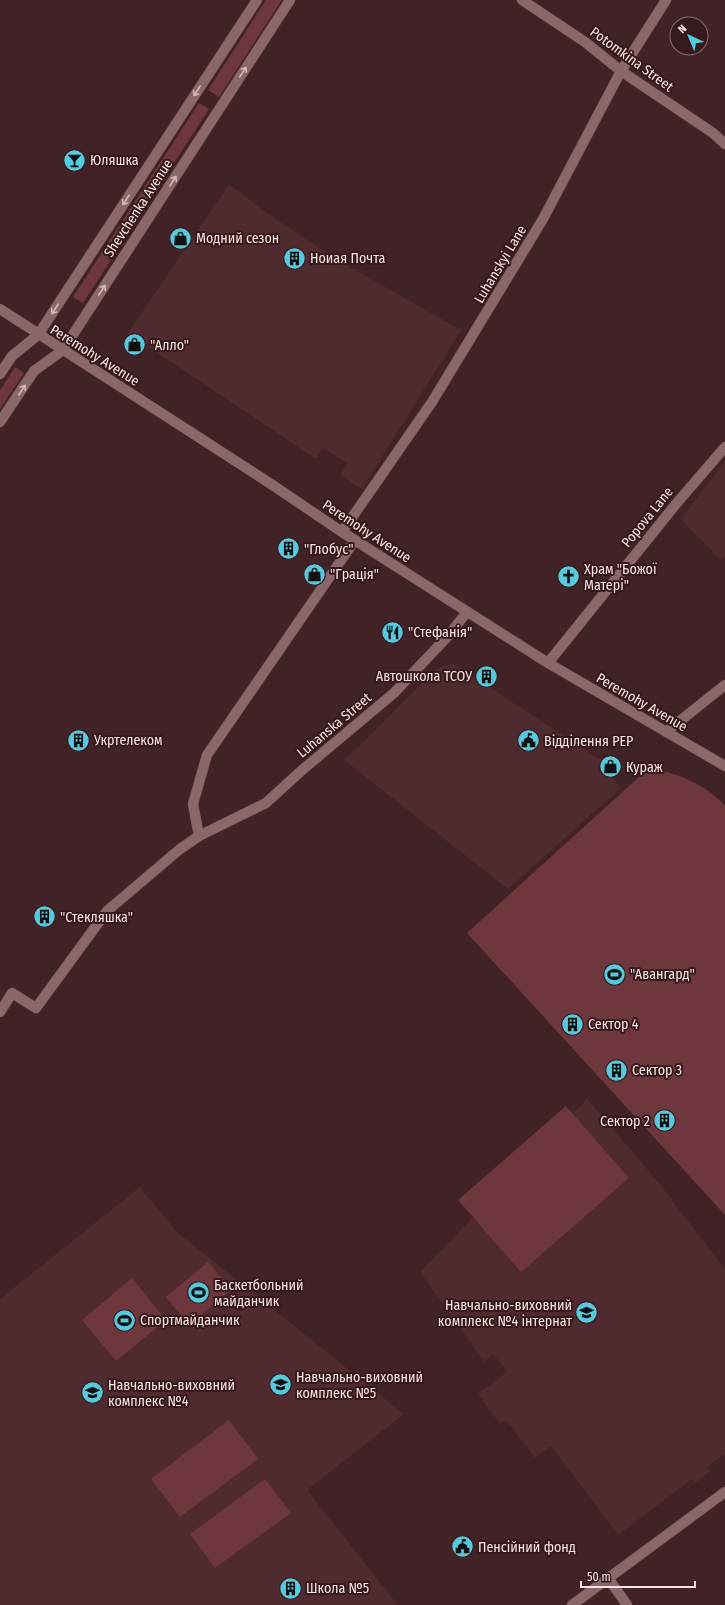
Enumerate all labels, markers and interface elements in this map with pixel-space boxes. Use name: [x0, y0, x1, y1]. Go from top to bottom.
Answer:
north arrow: [669, 16, 709, 56]
text: N: [676, 22, 689, 36]
street label: Potomkina Street: [587, 23, 677, 96]
one-way arrow: [240, 66, 248, 78]
one-way arrow: [193, 85, 201, 97]
bar icon: Юляшка: [62, 147, 88, 173]
place label: Юляшка: [90, 152, 139, 169]
street label: Shevchenka Avenue: [100, 156, 177, 261]
one-way arrow: [169, 175, 177, 187]
one-way arrow: [122, 194, 130, 205]
street label: Luhanskyi Lane: [471, 222, 530, 306]
shop icon: Модний сезон: [167, 225, 193, 251]
place label: Модний сезон: [196, 230, 279, 247]
building icon: Ноиая Почта: [281, 245, 307, 271]
place label: Ноиая Почта: [310, 250, 385, 267]
one-way arrow: [98, 285, 106, 296]
one-way arrow: [51, 303, 59, 314]
street label: Peremohy Avenue: [47, 321, 143, 390]
shop icon: "Алло": [122, 332, 148, 358]
place label: "Алло": [150, 337, 189, 354]
one-way arrow: [18, 384, 26, 396]
street label: Popova Lane: [618, 484, 677, 551]
street label: Peremohy Avenue: [319, 496, 414, 566]
building icon: "Глобус": [276, 536, 302, 562]
place label: "Глобус": [304, 541, 354, 558]
shop icon: "Грація": [301, 561, 327, 587]
place label: Храм "Божої Матері": [584, 561, 657, 594]
church icon: Храм "Божої Матері": [556, 564, 582, 590]
place label: "Грація": [330, 566, 379, 583]
restaurant icon: "Стефанія": [380, 619, 406, 645]
place label: "Стефанія": [408, 624, 472, 641]
building icon: Автошкола ТСОУ: [474, 663, 500, 689]
place label: Автошкола ТСОУ: [376, 668, 472, 685]
street label: Peremohy Avenue: [593, 670, 690, 735]
street label: Luhanska Street: [294, 689, 375, 761]
building icon: Укртелеком: [66, 727, 92, 753]
public building icon: Відділення РЕР: [516, 728, 542, 754]
place label: Укртелеком: [93, 732, 163, 749]
place label: Відділення РЕР: [544, 733, 633, 750]
shop icon: Кураж: [597, 754, 623, 780]
place label: Кураж: [626, 759, 663, 776]
building icon: "Стекляшка": [31, 904, 57, 930]
place label: "Стекляшка": [60, 909, 133, 926]
sports icon: "Авангард": [601, 961, 627, 987]
place label: "Авангард": [630, 966, 695, 983]
building icon: Сектор 4: [560, 1011, 586, 1037]
place label: Сектор 4: [588, 1016, 639, 1033]
building icon: Сектор 3: [604, 1057, 630, 1083]
place label: Сектор 3: [632, 1062, 682, 1079]
building icon: Сектор 2: [652, 1108, 678, 1134]
place label: Сектор 2: [600, 1113, 650, 1130]
place label: Баскетбольний майданчик: [214, 1277, 303, 1310]
sports icon: Баскетбольний майданчик: [185, 1280, 211, 1306]
place label: Навчально-виховний комплекс №4 інтернат: [438, 1297, 572, 1330]
school or university icon: Навчально-виховний комплекс №4 інтернат: [574, 1300, 600, 1326]
sports icon: Спортмайданчик: [111, 1307, 137, 1333]
place label: Спортмайданчик: [140, 1312, 240, 1329]
place label: Навчально-виховний комплекс №5: [296, 1369, 423, 1402]
school or university icon: Навчально-виховний комплекс №5: [267, 1372, 293, 1398]
place label: Навчально-виховний комплекс №4: [108, 1377, 235, 1410]
school or university icon: Навчально-виховний комплекс №4: [79, 1380, 105, 1406]
public building icon: Пенсійний фонд: [449, 1534, 475, 1560]
place label: Пенсійний фонд: [478, 1539, 576, 1556]
scale bar: [581, 1563, 695, 1589]
text: 50 m: [587, 1570, 611, 1584]
building icon: Школа №5: [277, 1575, 303, 1601]
place label: Школа №5: [306, 1580, 369, 1597]

